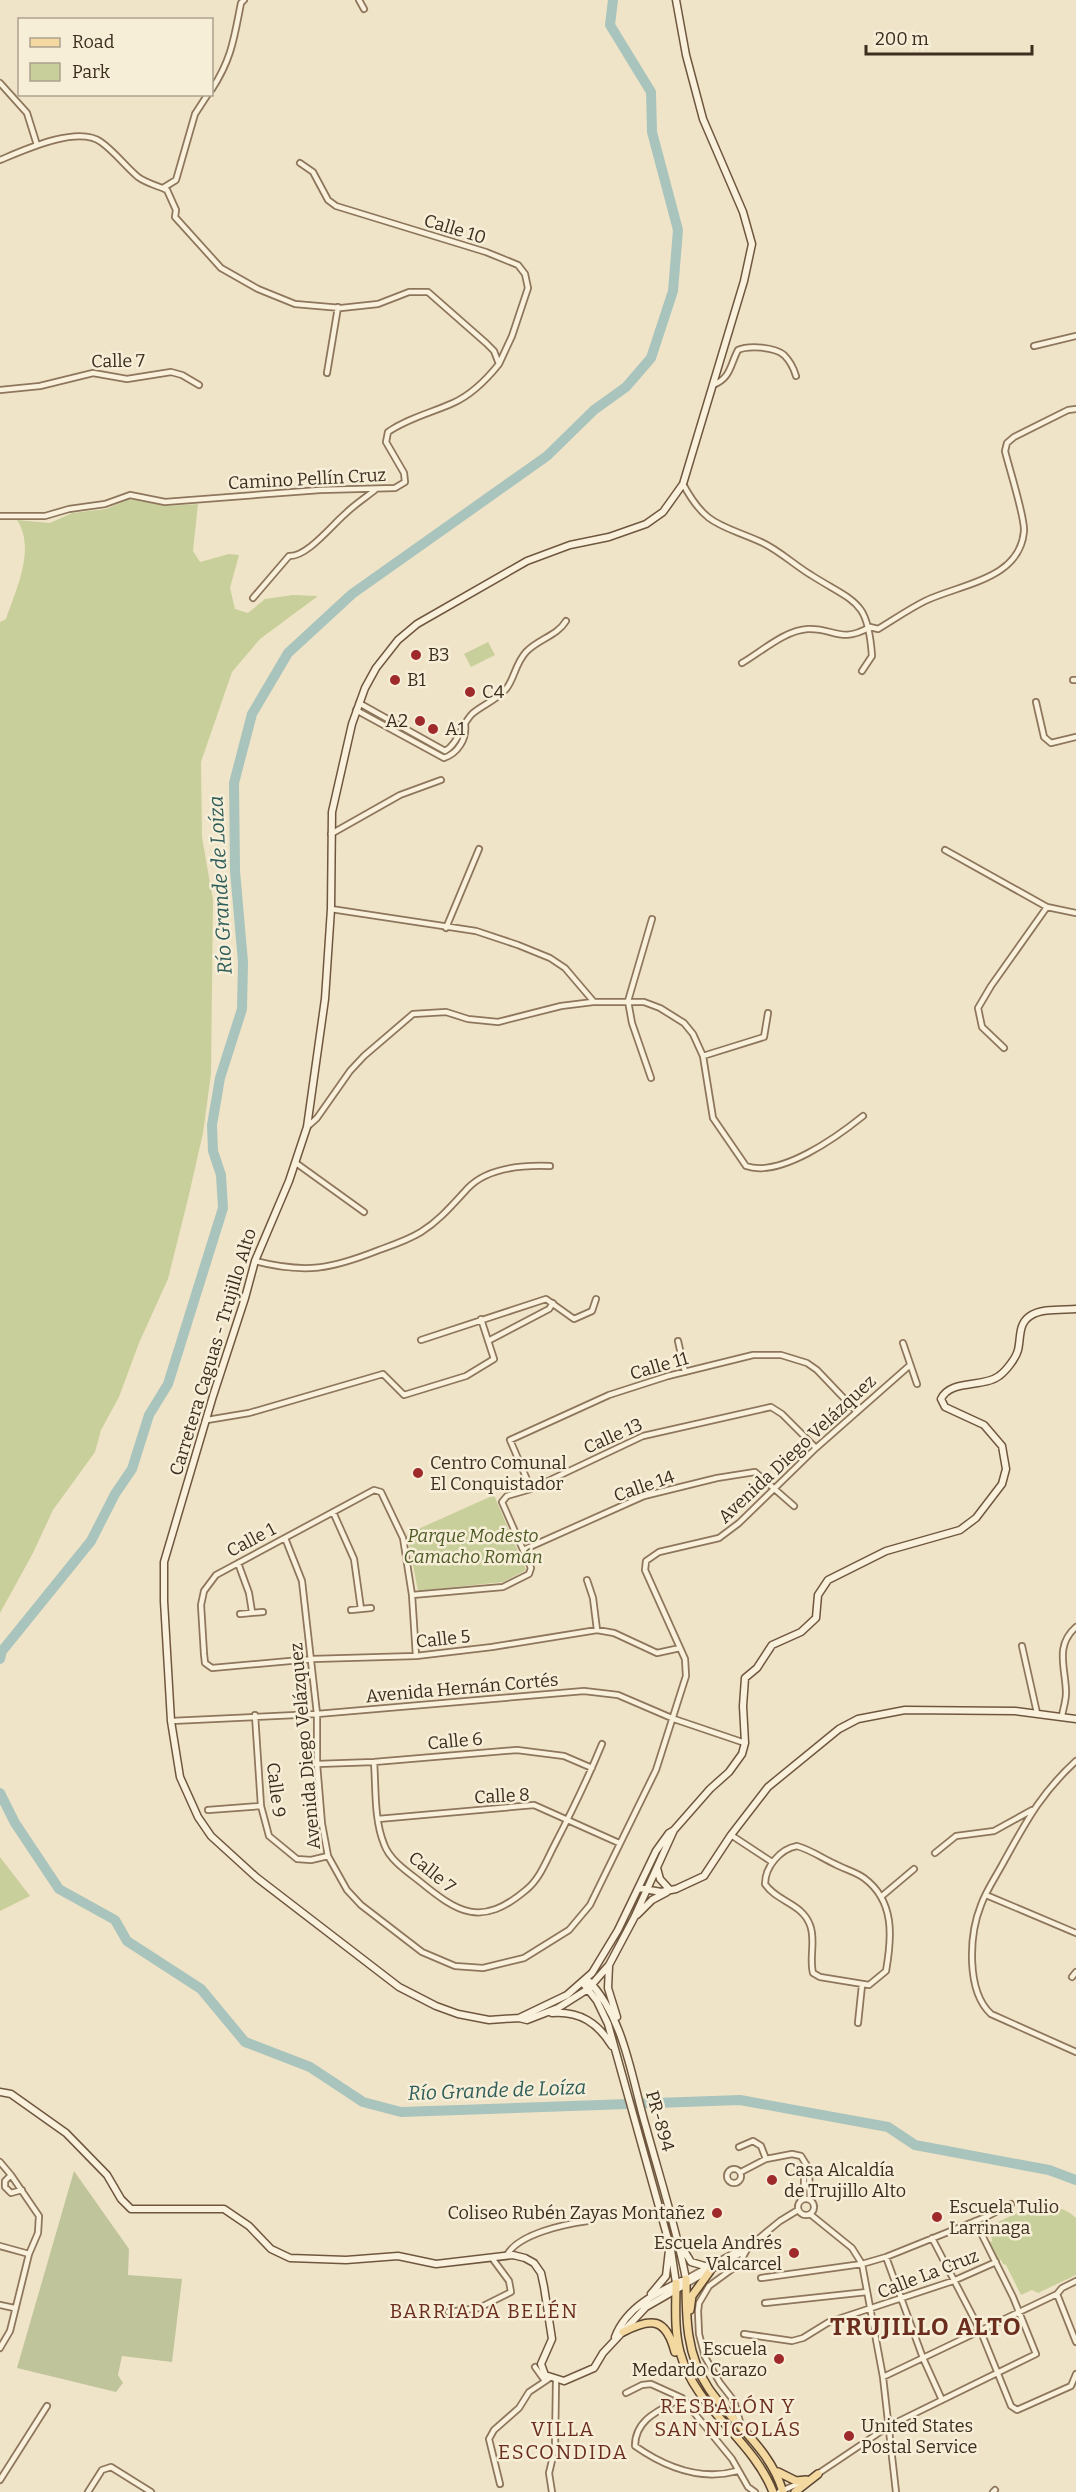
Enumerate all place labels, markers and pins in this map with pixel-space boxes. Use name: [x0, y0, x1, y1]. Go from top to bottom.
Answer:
place label: B3: [428, 644, 450, 666]
marker: B3: [409, 648, 423, 662]
place label: B1: [407, 669, 427, 691]
marker: B1: [388, 673, 402, 687]
place label: C4: [482, 681, 505, 703]
marker: C4: [463, 685, 477, 699]
place label: A2: [385, 710, 408, 732]
marker: A2: [413, 714, 427, 728]
place label: A1: [445, 718, 466, 740]
marker: A1: [426, 722, 440, 736]
place label: Centro Comunal El Conquistador: [430, 1452, 567, 1495]
marker: Centro Comunal El Conquistador: [411, 1466, 425, 1480]
place label: Casa Alcaldía de Trujillo Alto: [784, 2159, 906, 2202]
marker: Casa Alcaldía de Trujillo Alto: [765, 2173, 779, 2187]
place label: Escuela Tulio Larrinaga: [949, 2196, 1059, 2239]
place label: Coliseo Rubén Zayas Montañez: [447, 2202, 705, 2224]
marker: Coliseo Rubén Zayas Montañez: [710, 2206, 724, 2220]
marker: Escuela Tulio Larrinaga: [930, 2210, 944, 2224]
place label: Escuela Andrés Valcarcel: [654, 2232, 782, 2275]
marker: Escuela Andrés Valcarcel: [787, 2246, 801, 2260]
place label: Escuela Medardo Carazo: [632, 2338, 767, 2381]
marker: Escuela Medardo Carazo: [772, 2352, 786, 2366]
place label: United States Postal Service: [861, 2415, 977, 2458]
marker: United States Postal Service: [842, 2429, 856, 2443]

